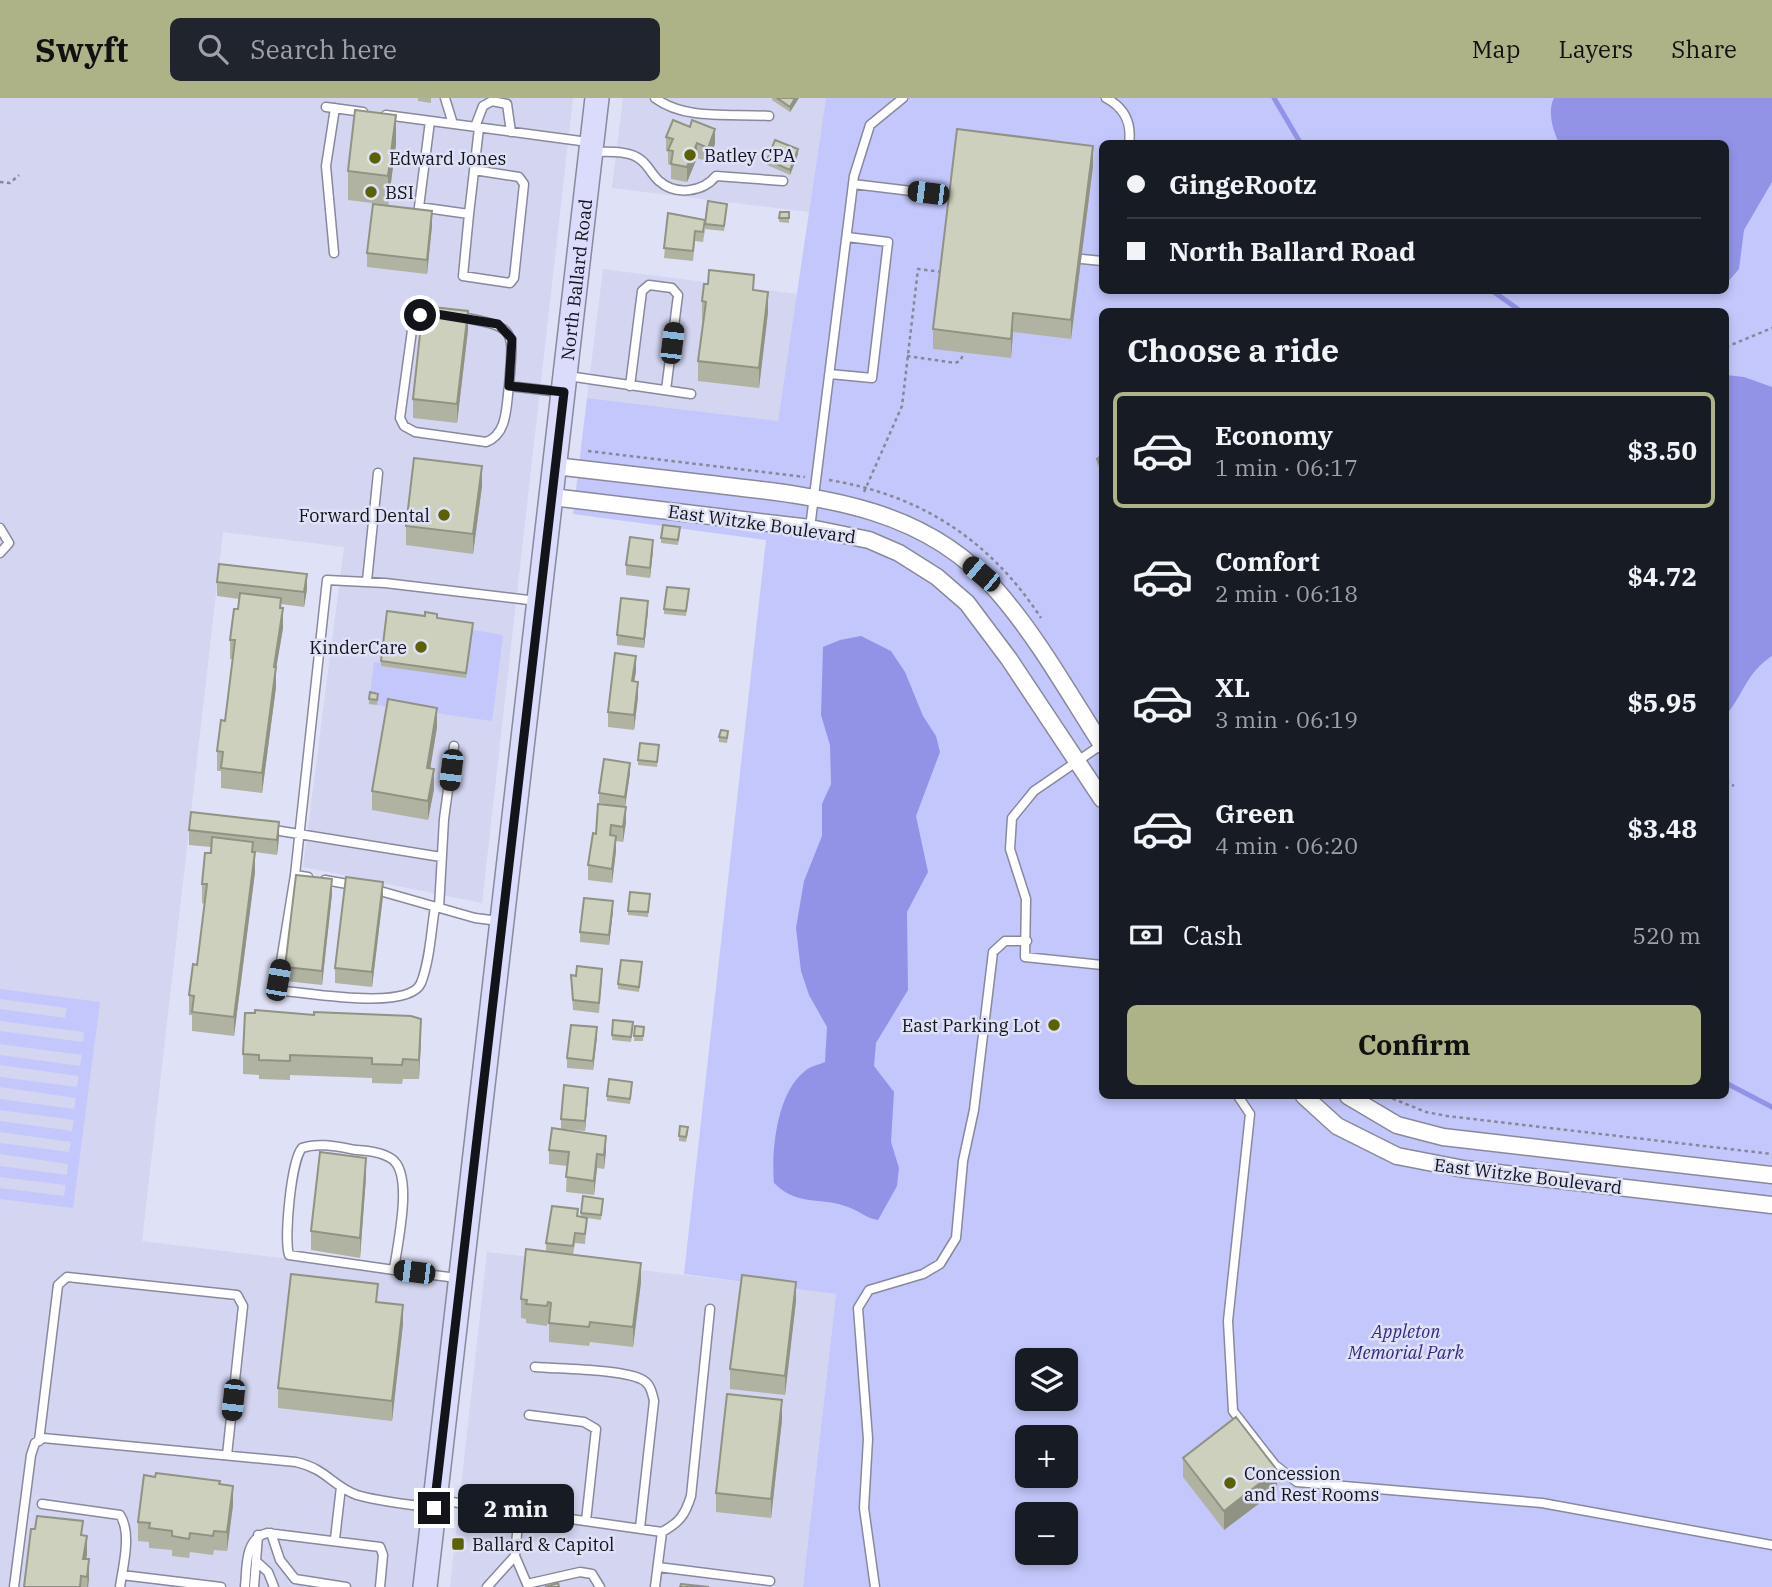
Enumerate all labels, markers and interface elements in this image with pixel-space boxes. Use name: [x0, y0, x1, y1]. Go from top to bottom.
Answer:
search box: [170, 18, 660, 81]
text: Swyft: [35, 28, 128, 71]
icon: search: [194, 30, 232, 68]
text: Search here: [250, 32, 397, 66]
text: Map: [1472, 33, 1520, 65]
text: Layers: [1558, 33, 1633, 65]
text: Share: [1671, 33, 1737, 65]
place label: Batley CPA: [704, 144, 796, 167]
place label: Edward Jones: [389, 147, 506, 170]
marker: Batley CPA: [682, 147, 698, 163]
marker: Edward Jones: [367, 150, 383, 166]
text: GingeRootz: [1169, 167, 1316, 201]
car: [906, 180, 951, 206]
place label: BSI: [385, 181, 414, 204]
marker: BSI: [363, 184, 379, 200]
street label: North Ballard Road: [555, 198, 597, 362]
text: North Ballard Road: [1169, 234, 1416, 268]
route start: [404, 299, 436, 331]
car: [660, 321, 685, 365]
text: Choose a ride: [1127, 329, 1339, 371]
text: Economy: [1215, 418, 1333, 452]
icon: car: [1131, 419, 1194, 482]
text: $3.50: [1627, 433, 1697, 467]
text: 1 min · 06:17: [1215, 452, 1358, 482]
street label: East Witzke Boulevard: [667, 499, 857, 549]
place label: Forward Dental: [299, 504, 430, 527]
marker: Forward Dental: [436, 507, 452, 523]
text: Comfort: [1215, 544, 1320, 578]
icon: car: [1131, 545, 1194, 608]
car: [959, 552, 1004, 596]
text: $4.72: [1627, 559, 1697, 593]
text: 2 min · 06:18: [1215, 578, 1358, 608]
place label: KinderCare: [309, 636, 407, 659]
marker: KinderCare: [413, 639, 429, 655]
text: XL: [1215, 670, 1250, 704]
icon: car: [1131, 671, 1194, 734]
text: $5.95: [1627, 685, 1697, 719]
text: 3 min · 06:19: [1215, 704, 1358, 734]
car: [439, 748, 464, 792]
text: Green: [1215, 796, 1295, 830]
icon: car: [1131, 797, 1194, 860]
text: $3.48: [1627, 811, 1697, 845]
text: 4 min · 06:20: [1215, 830, 1358, 860]
icon: cash: [1127, 916, 1165, 954]
text: Cash: [1183, 918, 1243, 952]
text: 520 m: [1632, 920, 1701, 950]
car: [265, 957, 292, 1003]
button: Confirm: [1127, 1005, 1701, 1085]
place label: East Parking Lot: [902, 1014, 1040, 1037]
marker: East Parking Lot: [1046, 1017, 1062, 1033]
street label: East Witzke Boulevard: [1433, 1153, 1623, 1199]
car: [392, 1259, 437, 1285]
park label: Appleton Memorial Park: [1347, 1320, 1464, 1364]
map controls: [1015, 1348, 1078, 1565]
button: layers: [1015, 1348, 1078, 1411]
car: [221, 1378, 246, 1422]
button: +: [1015, 1425, 1078, 1488]
place label: Concession and Rest Rooms: [1244, 1462, 1379, 1506]
marker: Concession and Rest Rooms: [1222, 1475, 1238, 1491]
callout: 2 min: [458, 1484, 574, 1532]
route end: [418, 1492, 450, 1524]
text: 2 min: [484, 1493, 548, 1523]
button: −: [1015, 1502, 1078, 1565]
place label: Ballard & Capitol: [472, 1533, 615, 1556]
marker: Ballard & Capitol: [450, 1536, 466, 1552]

